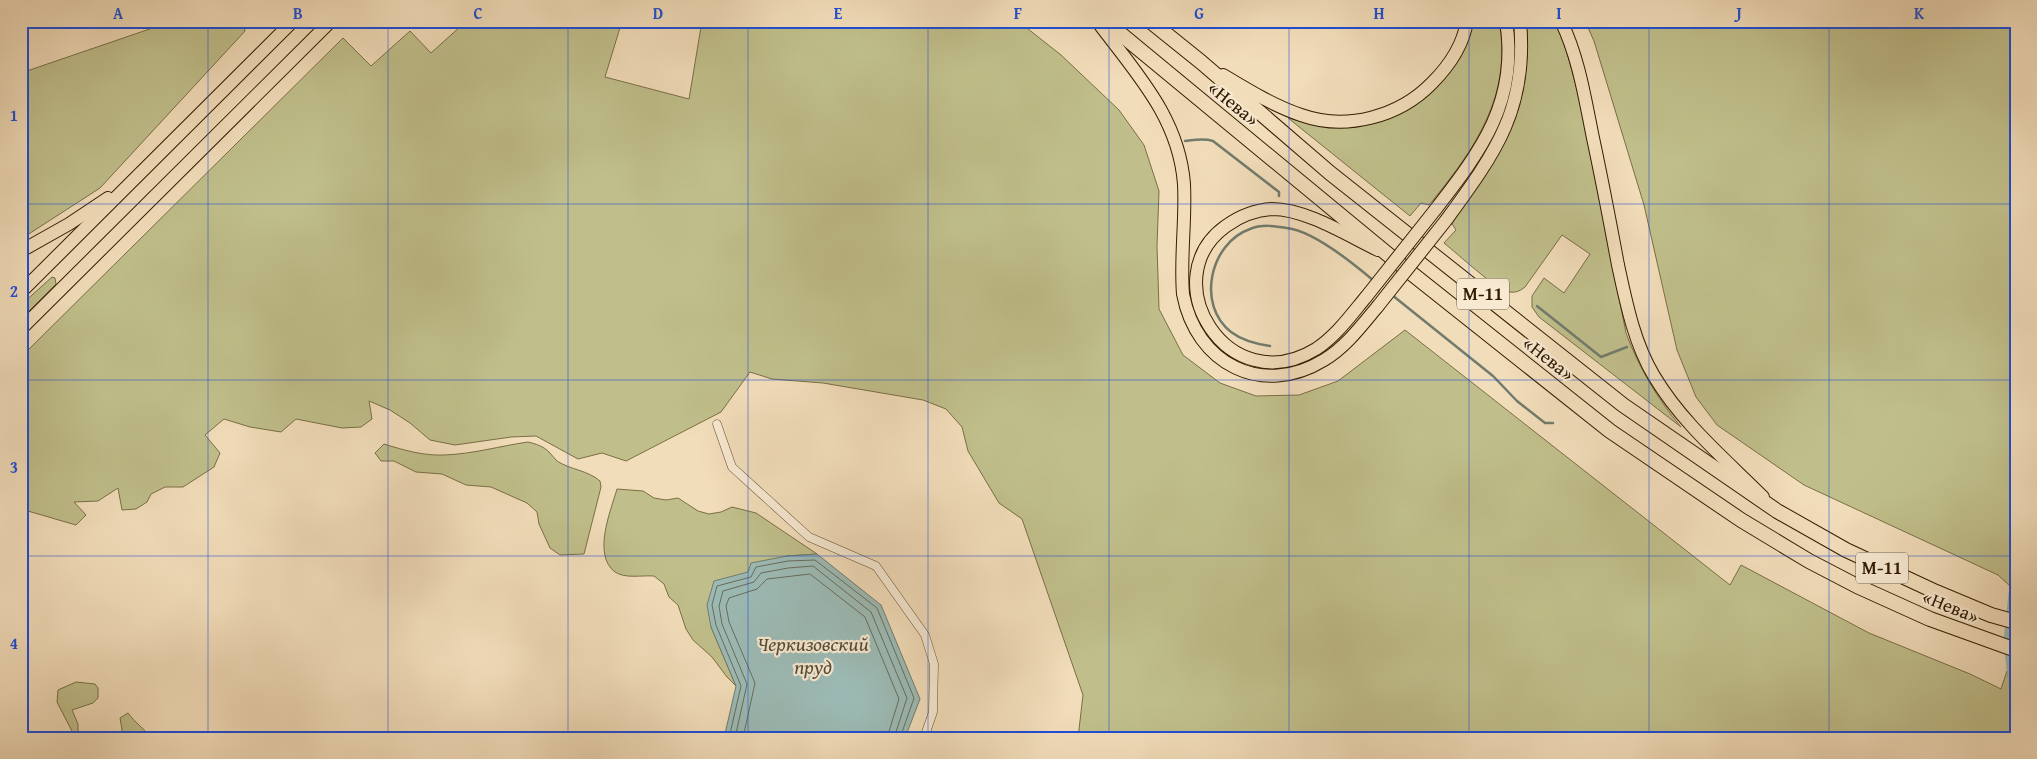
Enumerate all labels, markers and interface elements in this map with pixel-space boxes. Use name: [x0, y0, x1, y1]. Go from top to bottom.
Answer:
text: A: [113, 1, 124, 25]
text: B: [293, 1, 303, 25]
text: C: [473, 1, 483, 25]
text: D: [653, 1, 663, 25]
text: E: [834, 1, 843, 25]
text: F: [1014, 1, 1022, 25]
text: G: [1194, 1, 1204, 25]
text: H: [1373, 1, 1385, 25]
text: I: [1556, 1, 1562, 25]
text: J: [1733, 1, 1742, 25]
text: K: [1914, 1, 1925, 25]
street label: «Нева»: [1202, 74, 1266, 132]
text: 1: [10, 103, 18, 127]
road number: М-11: [1457, 278, 1509, 310]
text: 2: [10, 279, 18, 303]
street label: «Нева»: [1517, 329, 1581, 387]
text: 3: [10, 455, 18, 479]
road number: М-11: [1856, 552, 1908, 584]
street label: «Нева»: [1919, 582, 1983, 630]
water label: Черкизовский пруд: [757, 629, 869, 681]
text: 4: [10, 631, 18, 655]

